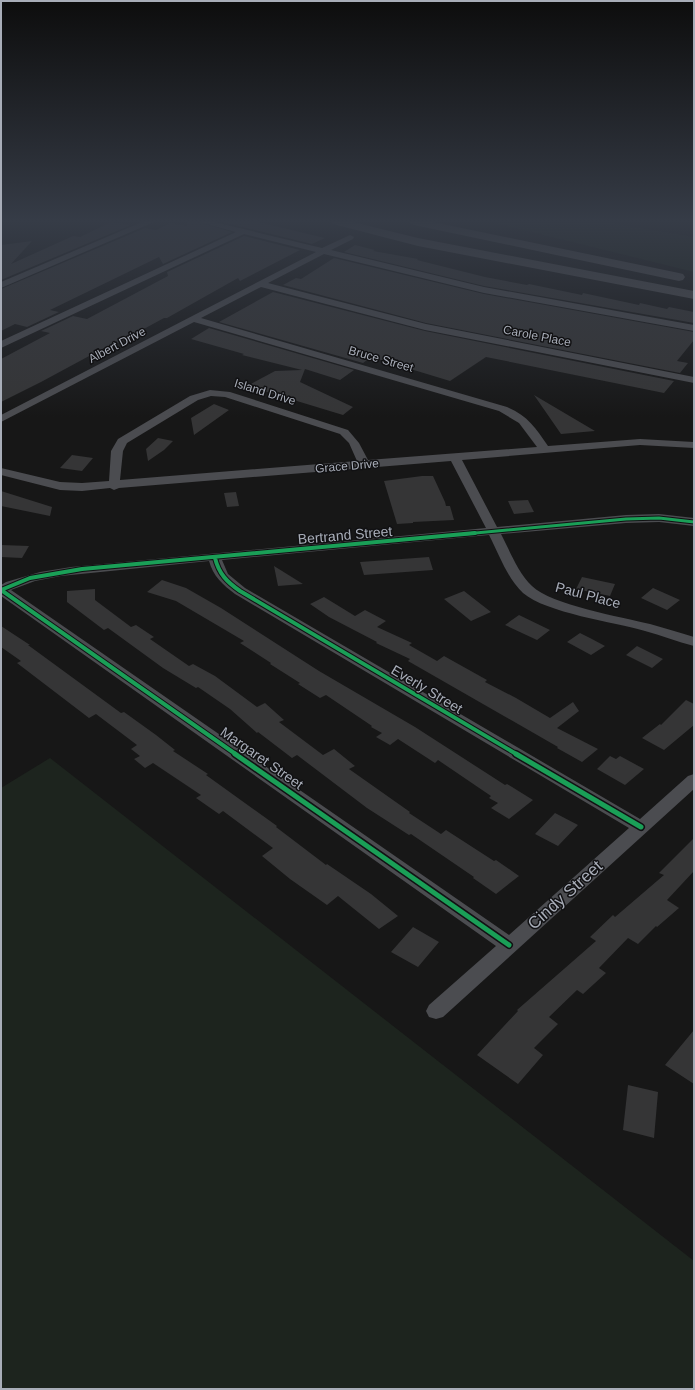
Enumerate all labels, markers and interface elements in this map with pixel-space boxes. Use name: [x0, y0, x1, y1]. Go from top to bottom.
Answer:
street label: Carole Place: [502, 323, 572, 349]
street label: Albert Drive: [86, 324, 148, 366]
street label: Bruce Street: [347, 343, 416, 375]
street label: Island Drive: [233, 376, 298, 408]
street label: Grace Drive: [315, 456, 380, 476]
street label: Bertrand Street: [297, 523, 393, 547]
street label: Paul Place: [554, 579, 623, 611]
street label: Everly Street: [389, 662, 466, 717]
street label: Margaret Street: [218, 724, 307, 793]
street label: Cindy Street: [524, 856, 606, 933]

